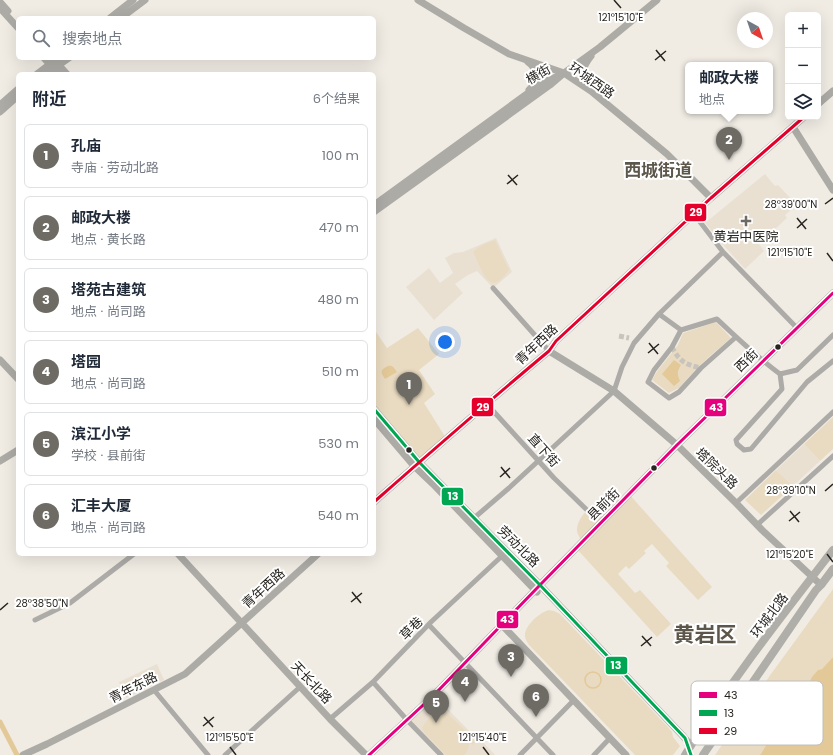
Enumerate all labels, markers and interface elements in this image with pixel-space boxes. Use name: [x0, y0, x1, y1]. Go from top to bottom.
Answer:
text: 121°15'10"E: [599, 10, 643, 25]
north arrow: [737, 12, 773, 48]
map controls: [785, 12, 821, 120]
button: +: [785, 12, 821, 48]
search box: [16, 16, 376, 60]
icon: search: [30, 27, 52, 49]
text: 搜索地点: [62, 28, 122, 49]
button: −: [785, 48, 821, 84]
street label: 环城西路: [565, 58, 618, 103]
street label: 横街: [522, 60, 554, 89]
popup: [685, 62, 773, 114]
text: 邮政大楼: [699, 67, 759, 88]
button: layers: [785, 84, 821, 120]
text: 附近: [32, 87, 66, 111]
text: 6个结果: [313, 89, 360, 108]
text: 地点: [699, 90, 725, 109]
pin: 2: [716, 127, 742, 160]
text: 孔庙: [71, 135, 101, 156]
text: 1: [44, 146, 48, 165]
text: 100 m: [322, 146, 359, 165]
text: 寺庙 · 劳动北路: [71, 158, 159, 177]
district label: 西城街道: [624, 158, 692, 182]
text: 28°39'00"N: [765, 197, 817, 212]
line badge: 29: [684, 203, 707, 222]
text: 29: [689, 204, 703, 220]
text: 邮政大楼: [71, 207, 131, 228]
marker: 黄岩中医院: [740, 215, 752, 227]
text: 2: [42, 218, 50, 237]
text: 470 m: [319, 218, 359, 237]
place label: 黄岩中医院: [713, 227, 779, 246]
text: 地点 · 黄长路: [71, 230, 146, 249]
text: 121°15'10"E: [768, 245, 812, 260]
text: 塔苑古建筑: [71, 279, 146, 300]
text: 3: [42, 290, 50, 309]
text: 480 m: [318, 290, 359, 309]
text: 地点 · 尚司路: [71, 302, 146, 321]
street label: 青年西路: [511, 320, 562, 369]
your location: [435, 332, 455, 352]
unlabelled marker: [773, 342, 783, 352]
street label: 西街: [730, 344, 762, 376]
text: 塔园: [71, 351, 101, 372]
text: 4: [42, 362, 50, 381]
text: 510 m: [322, 362, 359, 381]
pin: 1: [396, 372, 422, 405]
text: 地点 · 尚司路: [71, 374, 146, 393]
line badge: 29: [471, 397, 494, 417]
line badge: 43: [704, 398, 727, 417]
text: 29: [476, 399, 490, 415]
text: 43: [709, 399, 723, 415]
text: 滨江小学: [71, 423, 131, 444]
street label: 直下街: [524, 429, 564, 471]
text: 5: [42, 434, 50, 453]
text: 530 m: [318, 434, 359, 453]
street label: 塔院头路: [691, 443, 742, 493]
unlabelled marker: [404, 445, 414, 455]
text: 学校 · 县前街: [71, 446, 146, 465]
unlabelled marker: [649, 463, 659, 473]
text: 28°39'10"N: [766, 483, 816, 498]
street label: 县前街: [583, 484, 624, 525]
line badge: 13: [441, 487, 464, 506]
text: 13: [448, 488, 459, 504]
text: 汇丰大厦: [71, 495, 131, 516]
text: 6: [42, 506, 50, 525]
text: 540 m: [318, 506, 359, 525]
text: 地点 · 尚司路: [71, 518, 146, 537]
street label: 劳动北路: [494, 521, 544, 571]
text: 121°15'20"E: [766, 547, 814, 562]
street label: 青年西路: [238, 564, 289, 613]
street label: 环城北路: [746, 589, 793, 642]
text: 28°38'50"N: [16, 596, 68, 611]
line badge: 43: [496, 610, 519, 629]
text: 43: [500, 611, 514, 627]
street label: 草巷: [395, 612, 427, 644]
district label: 黄岩区: [674, 620, 737, 649]
pin: 3: [498, 644, 524, 677]
line badge: 13: [605, 656, 628, 675]
street label: 天长北路: [287, 657, 336, 708]
text: 13: [611, 657, 622, 673]
street label: 青年东路: [106, 667, 161, 708]
pin: 4: [452, 669, 478, 702]
legend: [691, 681, 823, 745]
pin: 6: [523, 684, 549, 717]
text: 43: [724, 687, 737, 703]
pin: 5: [423, 690, 449, 723]
text: 13: [724, 705, 734, 721]
text: 29: [724, 723, 737, 739]
text: 121°15'50"E: [206, 730, 254, 745]
text: 121°15'40"E: [459, 730, 507, 745]

